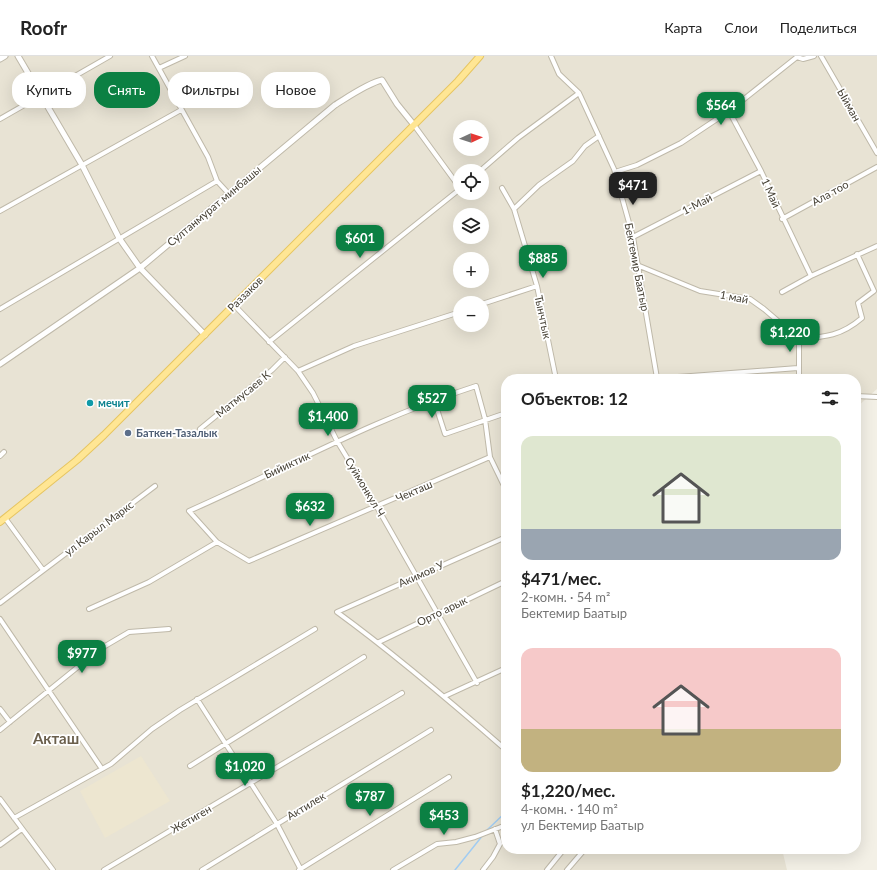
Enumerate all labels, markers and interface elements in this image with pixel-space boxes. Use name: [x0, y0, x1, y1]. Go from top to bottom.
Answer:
text: Roofr: [20, 16, 67, 39]
text: Карта: [664, 19, 702, 36]
text: Слои: [724, 19, 758, 36]
text: Поделиться: [780, 19, 857, 36]
chip: Купить: [12, 72, 86, 108]
chip: Снять: [94, 72, 160, 108]
chip: Фильтры: [168, 72, 253, 108]
chip: Новое: [261, 72, 330, 108]
street label: Ыйман: [835, 86, 864, 123]
pin: $564: [697, 92, 745, 126]
text: $564: [706, 97, 736, 113]
north arrow: [453, 120, 489, 156]
map controls: [453, 120, 489, 332]
street label: Султанмурат минбашы: [164, 163, 263, 249]
button: locate: [453, 164, 489, 200]
pin: $471: [609, 172, 657, 206]
street label: 1 Май: [759, 176, 784, 210]
text: $471: [618, 177, 648, 193]
street label: Ала тоо: [809, 177, 850, 208]
street label: 1-Май: [679, 190, 714, 217]
button: layers: [453, 208, 489, 244]
street label: Бектемир Баатыр: [623, 222, 652, 312]
pin: $601: [336, 225, 384, 259]
text: $601: [345, 230, 375, 246]
pin: $885: [519, 245, 567, 279]
text: $885: [528, 250, 558, 266]
button: +: [453, 252, 489, 288]
street label: Раззаков: [224, 273, 265, 314]
street label: 1 май: [719, 287, 749, 306]
street label: Тынчтык: [533, 294, 555, 340]
button: −: [453, 296, 489, 332]
pin: $1,220: [757, 319, 823, 353]
text: $1,220: [770, 324, 810, 340]
street label: Матмусаев К: [213, 367, 273, 420]
pin: $527: [408, 385, 456, 419]
icon: filters: [819, 387, 841, 409]
text: Объектов: 12: [521, 388, 628, 409]
text: $527: [417, 390, 447, 406]
place label: мечит: [98, 396, 130, 409]
marker: мечит: [85, 398, 95, 408]
pin: $1,400: [295, 403, 361, 437]
text: $1,400: [308, 408, 348, 424]
place label: Баткен-Тазалык: [136, 426, 218, 439]
marker: Баткен-Тазалык: [123, 428, 133, 438]
street label: Бийиктик: [262, 448, 312, 481]
street label: Суймонкул Ч: [343, 455, 388, 519]
icon: home: [645, 462, 717, 534]
street label: Чекташ: [394, 477, 434, 504]
pin: $632: [286, 493, 334, 527]
street label: ул Карыл Маркс: [62, 497, 136, 558]
text: $632: [295, 498, 325, 514]
street label: Акимов У: [396, 558, 446, 589]
text: $471/мес.: [521, 568, 601, 589]
text: 2-комн. · 54 m²: [521, 589, 610, 605]
street label: Орто арык: [415, 593, 469, 628]
text: Бектемир Баатыр: [521, 605, 627, 621]
pin: $977: [58, 640, 106, 674]
text: $977: [67, 645, 97, 661]
icon: home: [645, 674, 717, 746]
district label: Акташ: [32, 729, 79, 747]
pin: $1,020: [212, 753, 278, 787]
text: $1,020: [225, 758, 265, 774]
text: $1,220/мес.: [521, 780, 615, 801]
pin: $787: [346, 783, 394, 817]
text: $787: [355, 788, 385, 804]
street label: Актилек: [284, 789, 328, 822]
text: 4-комн. · 140 m²: [521, 801, 618, 817]
street label: Жетиген: [168, 802, 213, 835]
pin: $453: [420, 802, 468, 836]
text: $453: [429, 807, 459, 823]
text: ул Бектемир Баатыр: [521, 817, 644, 833]

